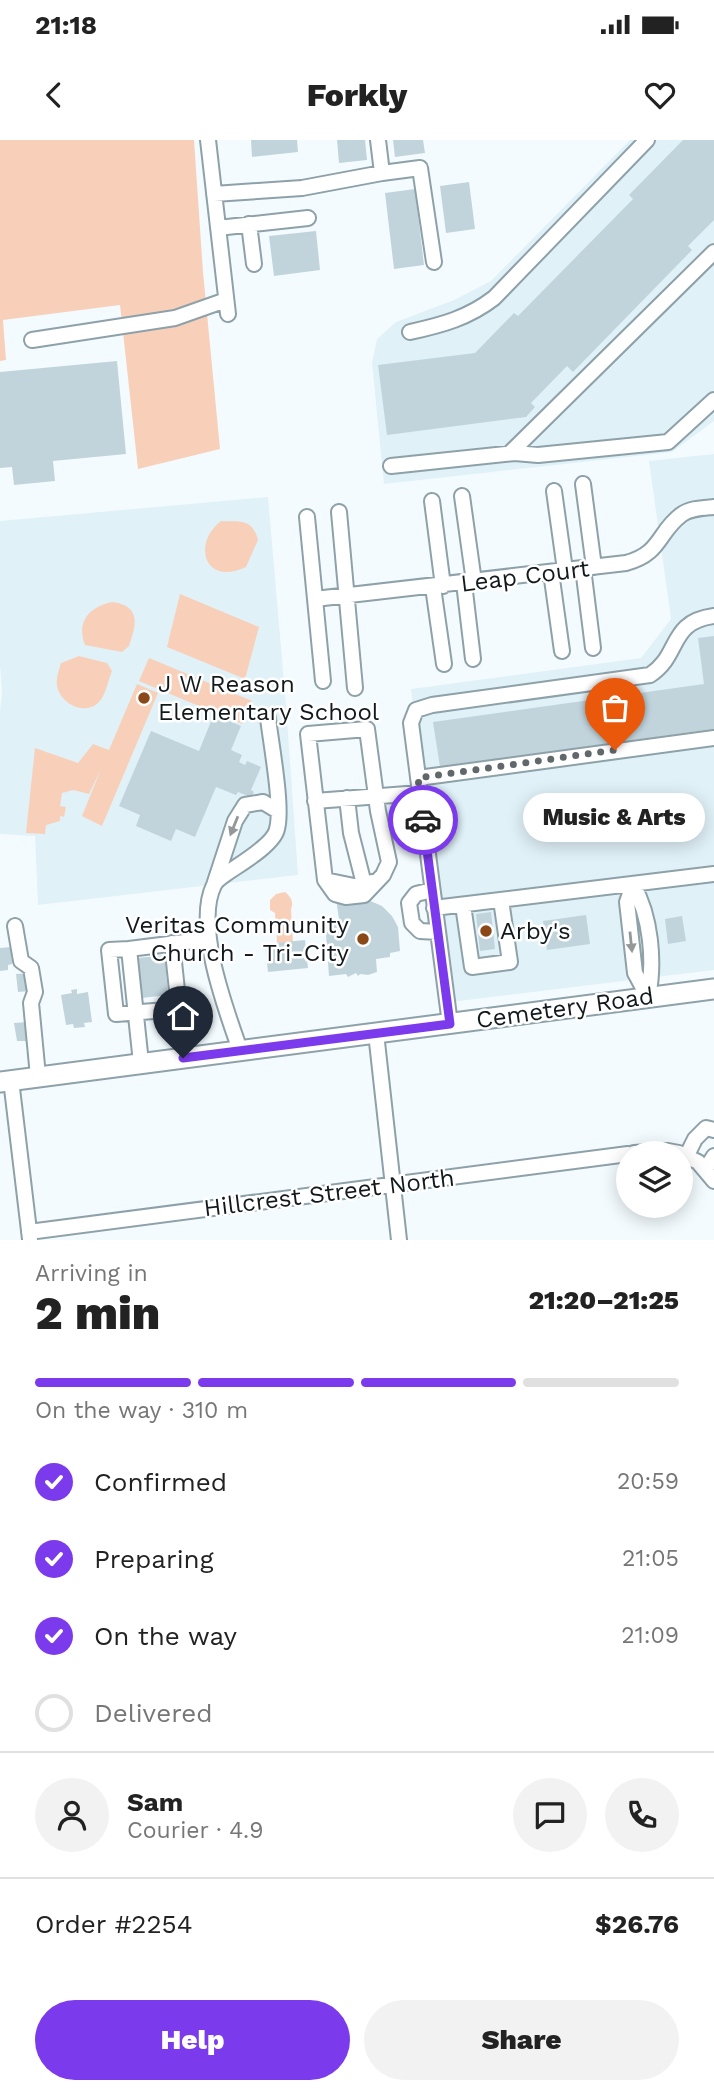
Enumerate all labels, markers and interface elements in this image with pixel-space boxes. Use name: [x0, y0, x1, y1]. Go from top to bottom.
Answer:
text: 21:18: [35, 10, 97, 40]
icon: back: [35, 76, 73, 114]
text: Forkly: [307, 76, 407, 114]
icon: heart: [641, 76, 679, 114]
street label: Leap Court: [459, 554, 591, 598]
place label: J W Reason Elementary School: [158, 670, 380, 726]
pin: [585, 678, 645, 750]
icon: bag: [596, 689, 634, 727]
marker: J W Reason Elementary School: [136, 690, 152, 706]
courier: [388, 785, 458, 855]
callout: Music & Arts: [524, 792, 706, 841]
icon: car: [404, 801, 442, 839]
text: Music & Arts: [542, 804, 686, 831]
one-way arrow: [229, 816, 240, 837]
place label: Veritas Community Church - Tri-City: [125, 911, 350, 967]
place label: Arby's: [500, 917, 571, 945]
marker: Arby's: [478, 923, 494, 939]
marker: Veritas Community Church - Tri-City: [355, 931, 371, 947]
one-way arrow: [626, 931, 637, 953]
street label: Cemetery Road: [474, 982, 656, 1034]
pin: [153, 986, 213, 1058]
icon: home: [164, 997, 202, 1035]
map controls: [616, 1141, 693, 1218]
button: layers: [616, 1141, 693, 1218]
street label: Hillcrest Street North: [202, 1164, 456, 1222]
text: Arriving in: [35, 1260, 148, 1287]
text: 21:20–21:25: [528, 1285, 679, 1315]
text: 2 min: [35, 1286, 160, 1340]
text: On the way · 310 m: [35, 1397, 248, 1424]
icon: check: [35, 1463, 73, 1501]
text: Confirmed: [94, 1467, 227, 1497]
text: 20:59: [617, 1468, 679, 1495]
icon: check: [35, 1540, 73, 1578]
text: Preparing: [94, 1544, 214, 1574]
text: 21:05: [622, 1545, 679, 1572]
icon: check: [35, 1617, 73, 1655]
text: On the way: [94, 1621, 237, 1651]
text: 21:09: [621, 1622, 679, 1649]
text: Delivered: [94, 1698, 213, 1728]
button: person: [35, 1778, 109, 1852]
button: chat: [513, 1778, 587, 1852]
button: phone: [605, 1778, 679, 1852]
text: Sam: [127, 1787, 183, 1817]
text: Courier · 4.9: [127, 1817, 263, 1844]
text: Order #2254: [35, 1909, 193, 1939]
text: $26.76: [595, 1909, 679, 1939]
button: Help: [35, 2000, 350, 2080]
button: Share: [364, 2000, 679, 2080]

